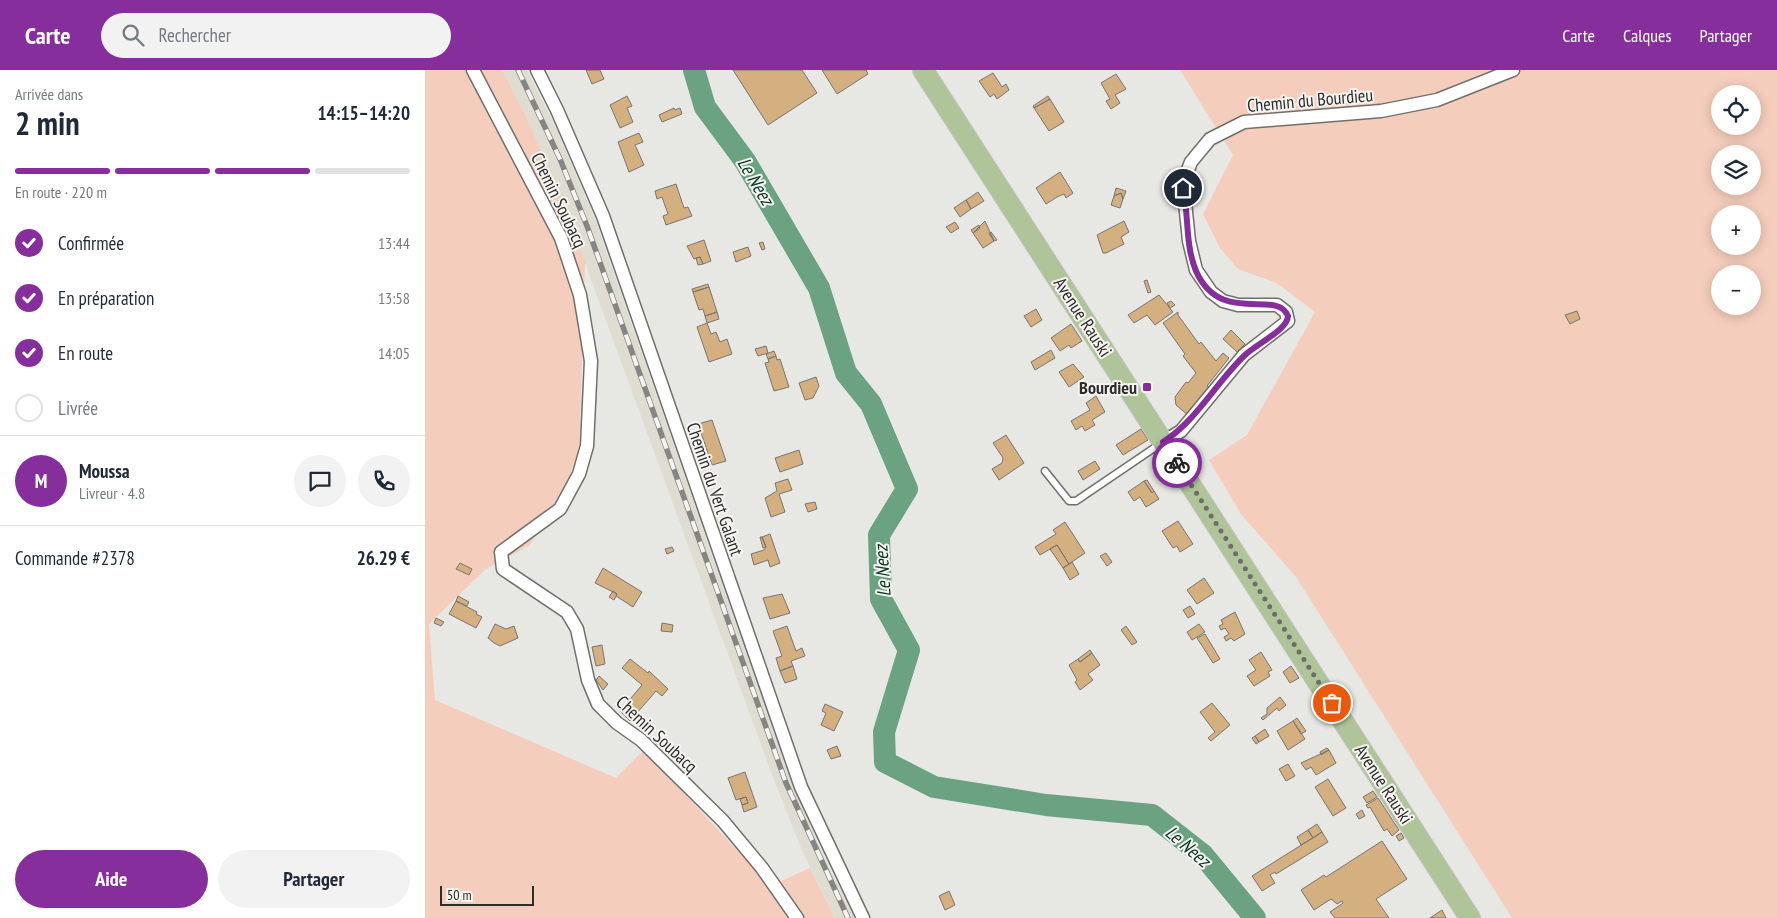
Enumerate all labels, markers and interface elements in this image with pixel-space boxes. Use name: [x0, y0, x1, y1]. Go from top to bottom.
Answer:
search box: [101, 13, 451, 58]
text: Carte: [25, 20, 71, 51]
icon: search: [119, 21, 147, 49]
text: Rechercher: [159, 23, 231, 47]
text: Carte: [1562, 24, 1595, 47]
text: Calques: [1623, 24, 1672, 47]
text: Partager: [1700, 24, 1752, 47]
street label: Chemin du Bourdieu: [1246, 83, 1374, 117]
text: Arrivée dans: [15, 84, 83, 104]
map controls: [1711, 85, 1761, 315]
button: locate: [1711, 85, 1761, 135]
text: 14:15–14:20: [317, 101, 410, 125]
text: 2 min: [15, 102, 80, 144]
button: layers: [1711, 145, 1761, 195]
street label: Chemin Soubacq: [526, 149, 592, 251]
water label: Le Neez: [732, 153, 781, 211]
pin: [1162, 167, 1204, 209]
icon: home: [1169, 174, 1197, 202]
text: En route · 220 m: [15, 182, 107, 202]
button: +: [1711, 205, 1761, 255]
icon: check: [15, 229, 43, 257]
text: Confirmée: [58, 231, 124, 255]
text: 13:44: [378, 233, 410, 253]
button: −: [1711, 265, 1761, 315]
street label: Avenue Rauski: [1049, 273, 1117, 361]
icon: check: [15, 284, 43, 312]
text: En préparation: [58, 286, 154, 310]
text: 13:58: [378, 288, 410, 308]
icon: check: [15, 339, 43, 367]
text: En route: [58, 341, 113, 365]
text: 14:05: [378, 343, 410, 363]
place label: Bourdieu: [1079, 376, 1137, 399]
marker: Bourdieu: [1141, 381, 1153, 393]
text: Livrée: [58, 396, 98, 420]
street label: Chemin du Vert Galant: [681, 419, 749, 559]
courier: [1152, 438, 1202, 488]
icon: bike: [1163, 449, 1191, 477]
button: chat: [294, 455, 346, 507]
button: phone: [358, 455, 410, 507]
text: Moussa: [79, 459, 130, 483]
text: M: [35, 469, 47, 493]
text: Livreur · 4.8: [79, 483, 145, 503]
water label: Le Neez: [868, 542, 896, 597]
text: Commande #2378: [15, 546, 135, 570]
text: 26.29 €: [357, 546, 410, 570]
pin: [1311, 682, 1353, 724]
icon: bag: [1318, 689, 1346, 717]
street label: Chemin Soubacq: [611, 690, 703, 778]
street label: Avenue Rauski: [1350, 740, 1418, 828]
water label: Le Neez: [1161, 820, 1217, 873]
button: Aide: [15, 850, 208, 908]
button: Partager: [218, 850, 410, 908]
scale bar: [440, 883, 534, 906]
text: 50 m: [447, 886, 472, 904]

